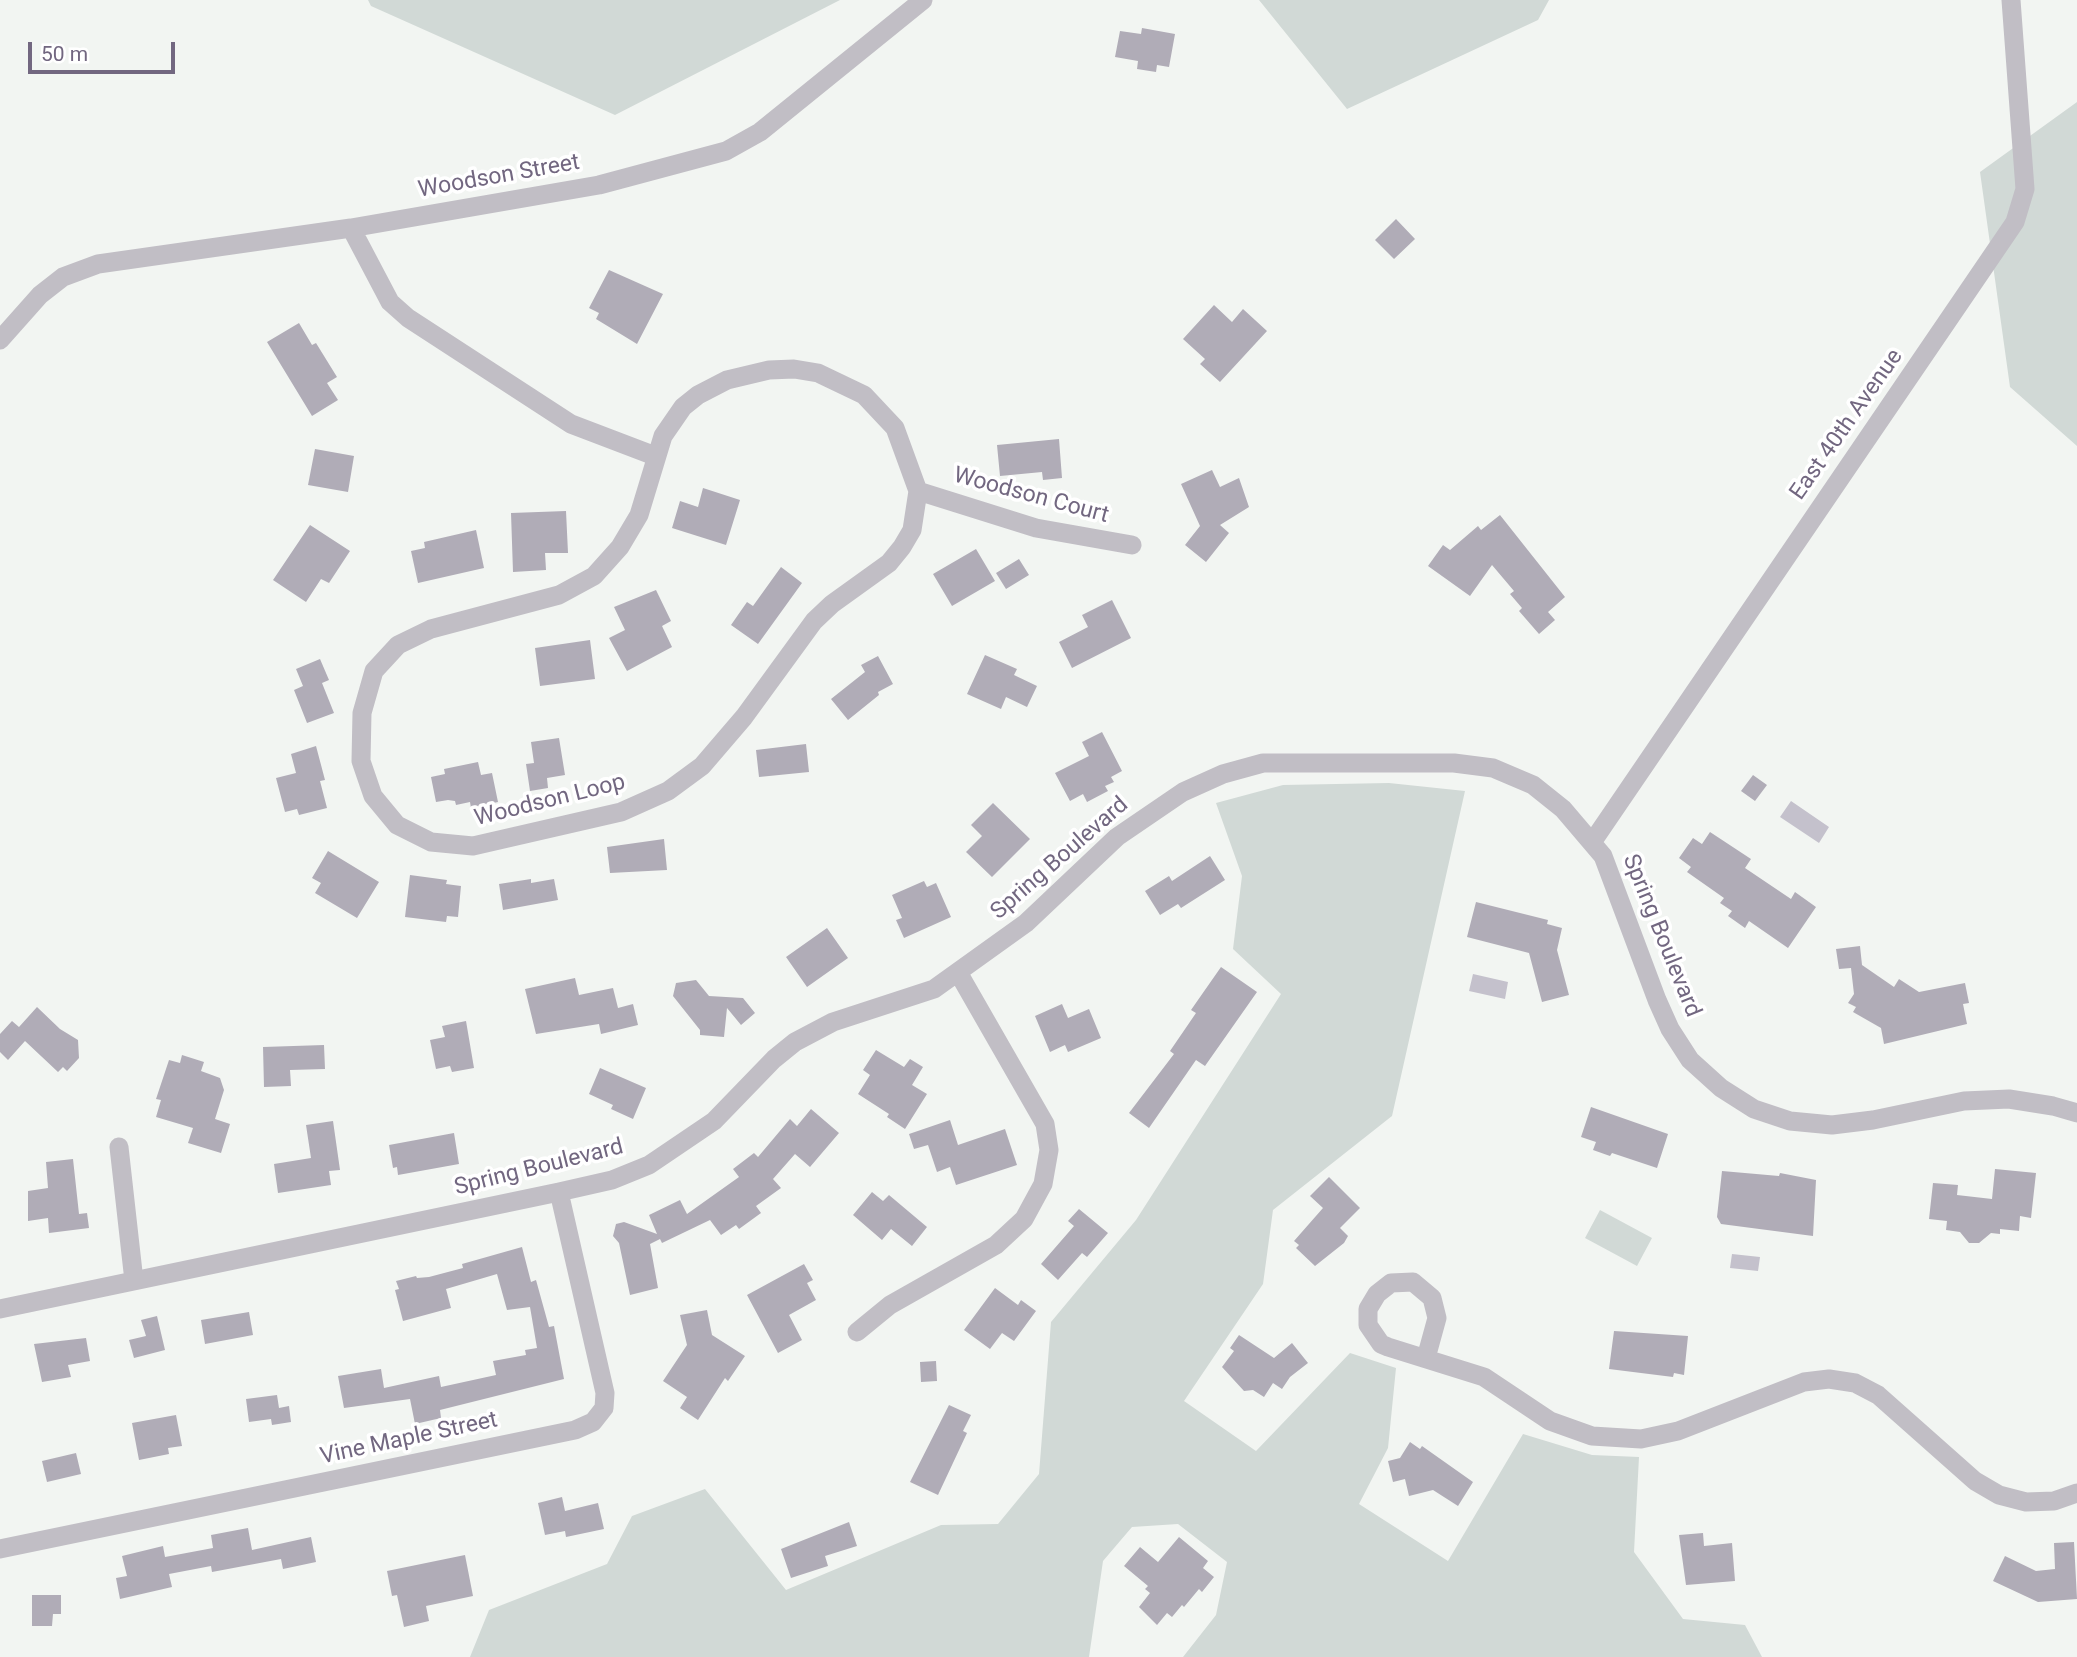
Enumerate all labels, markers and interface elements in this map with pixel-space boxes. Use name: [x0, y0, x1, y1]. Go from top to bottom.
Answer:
scale bar: [32, 28, 178, 72]
text: 50 m: [41, 42, 88, 66]
street label: Woodson Street: [416, 149, 582, 205]
street label: East 40th Avenue: [1785, 344, 1909, 506]
street label: Woodson Court: [950, 462, 1112, 530]
street label: Woodson Loop: [472, 769, 628, 833]
street label: Spring Boulevard: [986, 792, 1134, 926]
street label: Spring Boulevard: [1616, 851, 1706, 1021]
street label: Spring Boulevard: [452, 1134, 626, 1202]
street label: Vine Maple Street: [318, 1407, 500, 1471]

